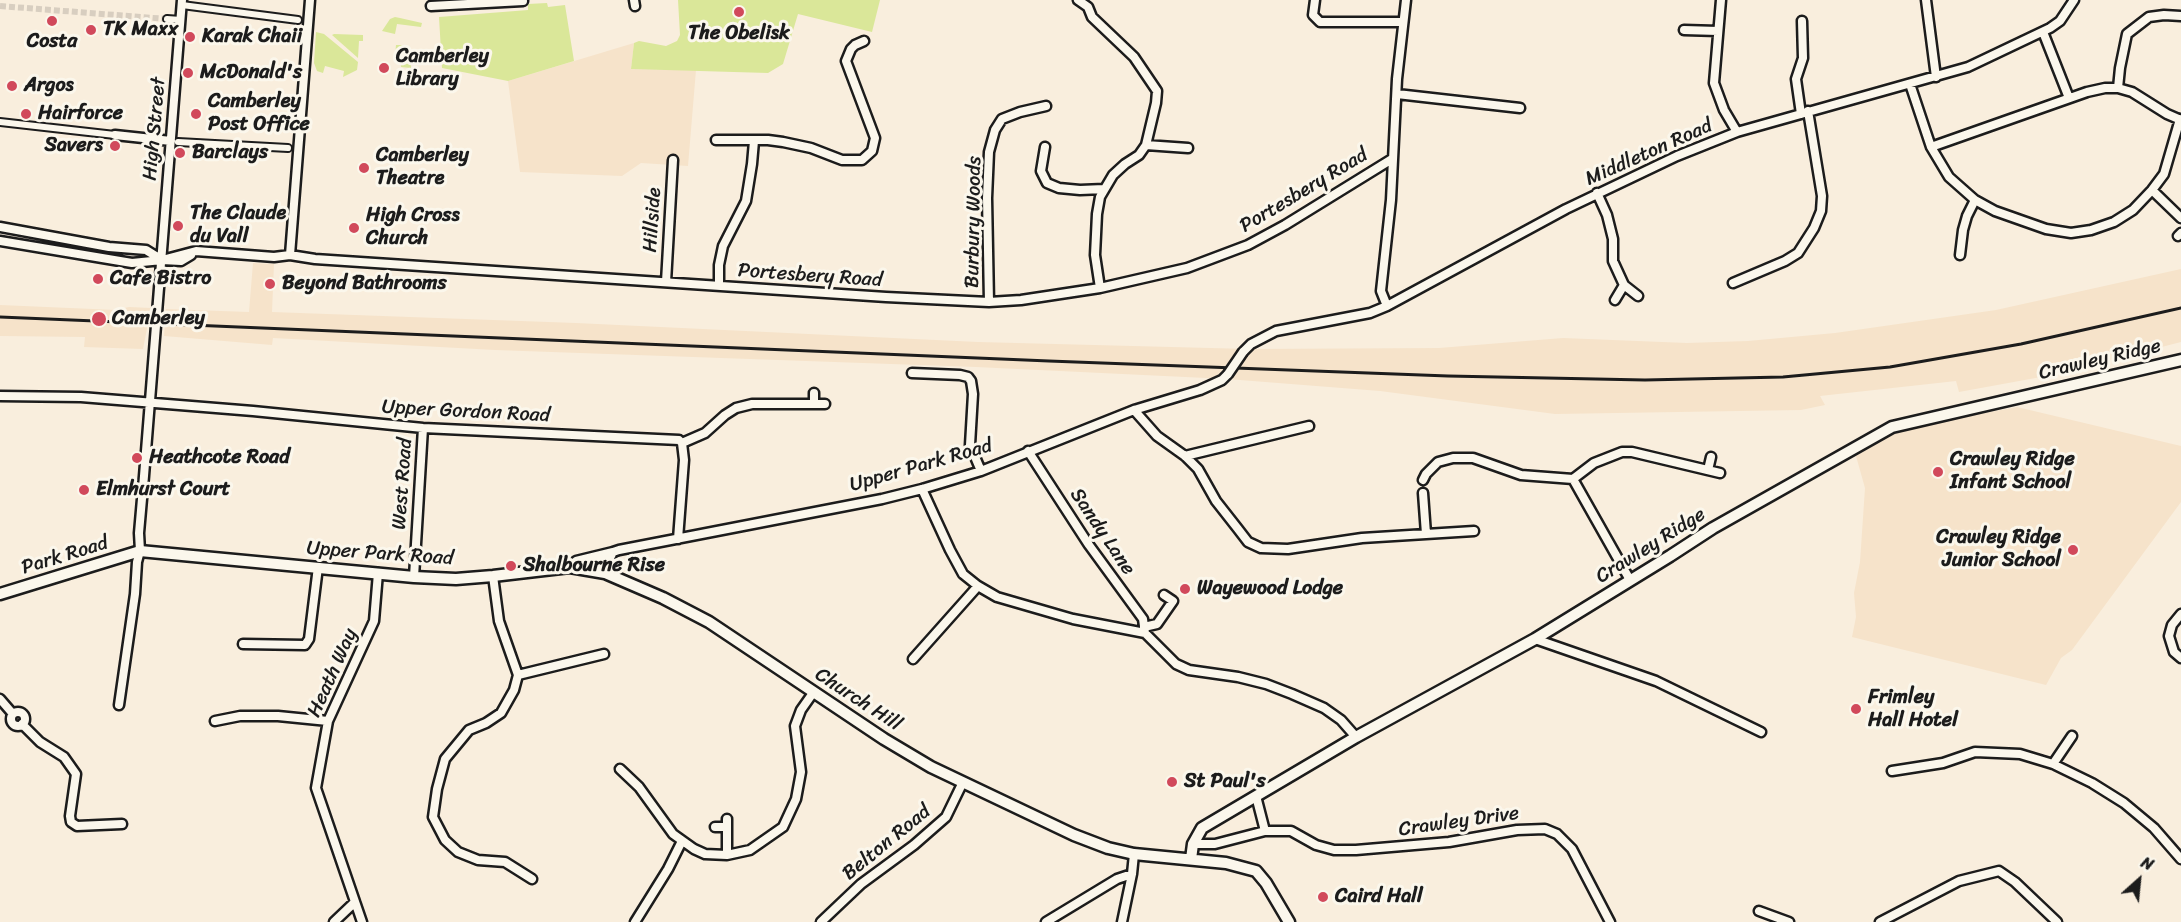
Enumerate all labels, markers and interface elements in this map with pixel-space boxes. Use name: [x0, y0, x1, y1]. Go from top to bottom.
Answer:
marker: The Obelisk: [732, 5, 746, 19]
marker: Costa: [45, 14, 59, 28]
place label: TK Maxx: [103, 18, 178, 42]
place label: The Obelisk: [688, 22, 790, 46]
marker: TK Maxx: [84, 23, 98, 37]
place label: Karak Chaii: [202, 25, 302, 49]
place label: Costa: [27, 30, 77, 54]
marker: Karak Chaii: [183, 30, 197, 44]
place label: Camberley Library: [396, 45, 489, 92]
place label: McDonald's: [200, 61, 302, 85]
marker: Camberley Library: [377, 61, 391, 75]
marker: McDonald's: [181, 66, 195, 80]
place label: Argos: [24, 74, 74, 98]
street label: High Street: [139, 76, 171, 182]
marker: Argos: [5, 79, 19, 93]
place label: Camberley Post Office: [208, 90, 310, 137]
place label: Hairforce: [38, 102, 123, 126]
marker: Hairforce: [19, 107, 33, 121]
marker: Camberley Post Office: [189, 107, 203, 121]
street label: Middleton Road: [1582, 114, 1716, 192]
place label: Savers: [44, 134, 103, 158]
marker: Savers: [108, 139, 122, 153]
place label: Barclays: [192, 141, 268, 165]
street label: Portesbery Road: [1236, 143, 1372, 239]
place label: Camberley Theatre: [376, 144, 469, 191]
marker: Barclays: [173, 146, 187, 160]
street label: Burbury Woods: [961, 156, 987, 288]
marker: Camberley Theatre: [357, 161, 371, 175]
street label: Hillside: [639, 187, 667, 253]
place label: The Claude du Vall: [190, 202, 286, 249]
place label: High Cross Church: [366, 204, 460, 251]
marker: The Claude du Vall: [171, 219, 185, 233]
marker: High Cross Church: [347, 221, 361, 235]
street label: Portesbery Road: [737, 259, 883, 293]
place label: Cafe Bistro: [110, 267, 211, 291]
marker: Cafe Bistro: [91, 272, 105, 286]
place label: Beyond Bathrooms: [282, 272, 447, 296]
marker: Beyond Bathrooms: [263, 277, 277, 291]
place label: Camberley: [112, 307, 205, 331]
marker: Camberley: [90, 310, 108, 328]
street label: Crawley Ridge: [2037, 334, 2163, 386]
street label: Upper Gordon Road: [381, 396, 551, 428]
street label: Upper Park Road: [847, 434, 995, 498]
street label: West Road: [388, 437, 418, 531]
place label: Heathcote Road: [149, 446, 290, 470]
place label: Crawley Ridge Infant School: [1950, 448, 2075, 495]
marker: Heathcote Road: [130, 451, 144, 465]
marker: Crawley Ridge Infant School: [1931, 465, 1945, 479]
place label: Elmhurst Court: [96, 478, 230, 502]
marker: Elmhurst Court: [77, 483, 91, 497]
street label: Sandy Lane: [1064, 484, 1140, 580]
street label: Crawley Ridge: [1592, 503, 1710, 589]
place label: Crawley Ridge Junior School: [1936, 526, 2061, 573]
street label: Park Road: [19, 532, 111, 580]
street label: Upper Park Road: [306, 537, 454, 571]
marker: Crawley Ridge Junior School: [2066, 543, 2080, 557]
place label: Shalbourne Rise: [523, 554, 665, 578]
marker: Shalbourne Rise: [504, 559, 518, 573]
place label: Wayewood Lodge: [1197, 577, 1343, 601]
marker: Wayewood Lodge: [1178, 582, 1192, 596]
street label: Heath Way: [303, 625, 363, 721]
street label: Church Hill: [810, 663, 906, 737]
place label: Frimley Hall Hotel: [1868, 686, 1958, 733]
marker: Frimley Hall Hotel: [1849, 702, 1863, 716]
place label: St Paul's: [1184, 770, 1266, 794]
marker: St Paul's: [1165, 775, 1179, 789]
street label: Belton Road: [838, 800, 936, 886]
street label: Crawley Drive: [1397, 802, 1521, 842]
text: N: [2136, 848, 2159, 879]
north arrow: [2109, 850, 2169, 910]
place label: Caird Hall: [1335, 885, 1423, 909]
marker: Caird Hall: [1316, 890, 1330, 904]

